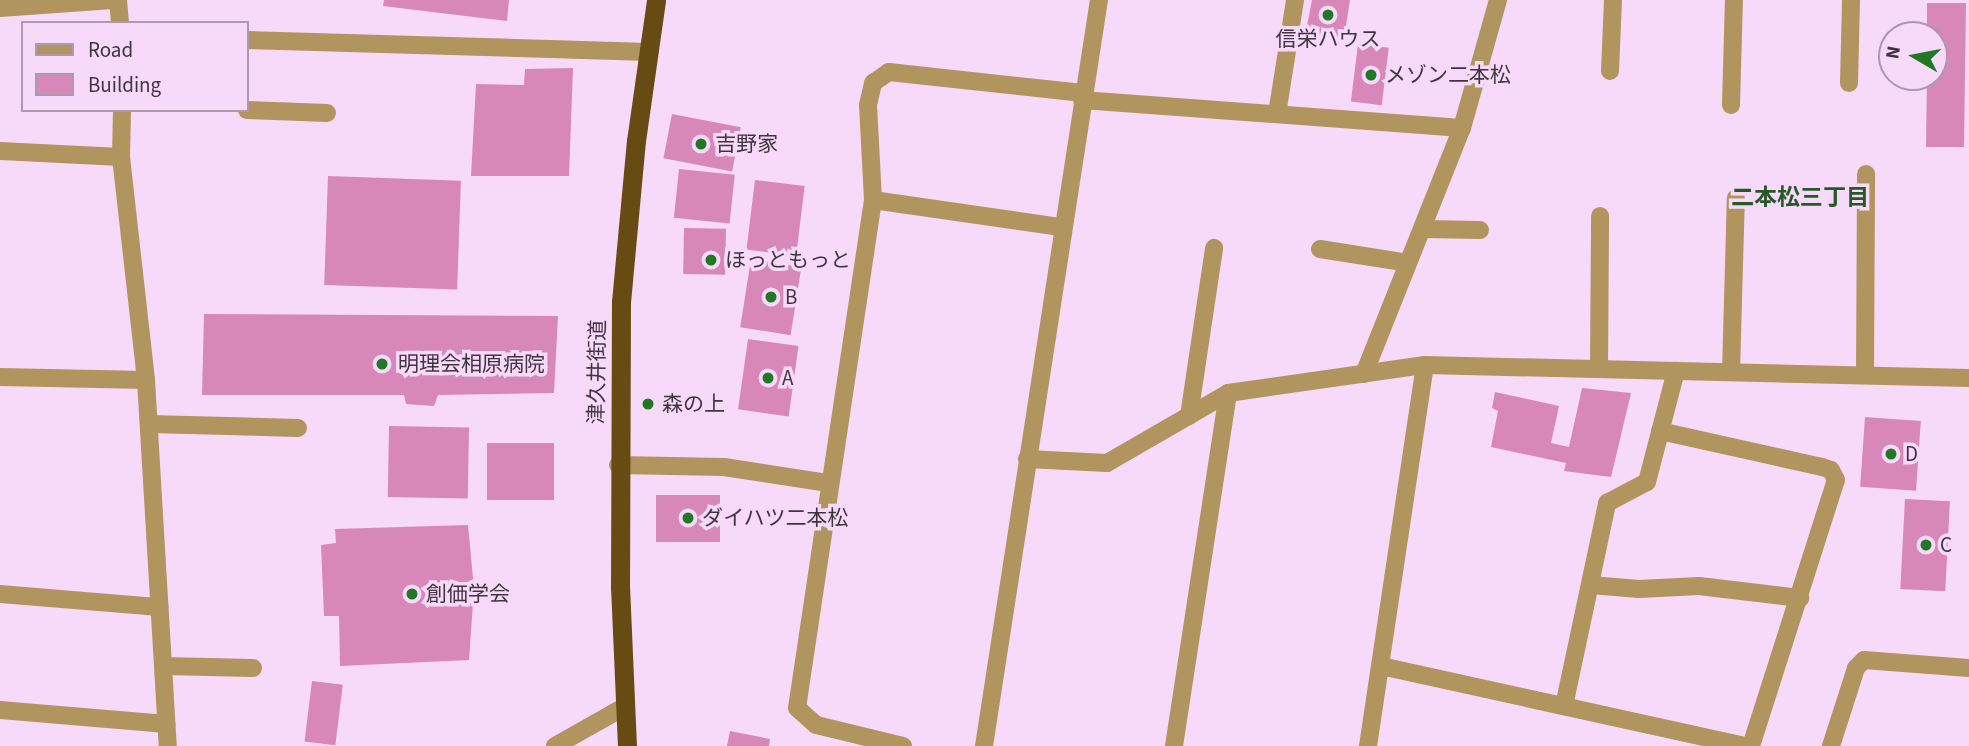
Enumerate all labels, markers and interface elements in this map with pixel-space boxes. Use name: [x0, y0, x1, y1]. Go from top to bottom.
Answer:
marker: 信栄ハウス: [1320, 7, 1336, 23]
legend: [21, 21, 248, 112]
north arrow: [1878, 21, 1948, 91]
place label: 信栄ハウス: [1276, 26, 1380, 52]
text: Road: [88, 35, 133, 65]
text: N: [1879, 44, 1908, 61]
place label: メゾン二本松: [1385, 62, 1511, 88]
marker: メゾン二本松: [1363, 67, 1379, 83]
text: Building: [88, 70, 161, 100]
place label: 吉野家: [715, 131, 778, 157]
marker: 吉野家: [693, 136, 709, 152]
district label: 二本松三丁目: [1731, 184, 1869, 212]
place label: ほっともっと: [725, 247, 851, 273]
marker: ほっともっと: [703, 252, 719, 268]
place label: B: [785, 284, 797, 310]
marker: B: [763, 289, 779, 305]
street label: 津久井街道: [583, 319, 611, 425]
place label: 明理会相原病院: [398, 351, 545, 377]
marker: 明理会相原病院: [372, 354, 392, 374]
place label: A: [782, 365, 793, 391]
marker: A: [760, 370, 776, 386]
place label: 森の上: [662, 391, 725, 417]
marker: 森の上: [640, 396, 656, 412]
place label: D: [1905, 441, 1918, 467]
marker: D: [1883, 446, 1899, 462]
place label: ダイハツ二本松: [702, 505, 849, 531]
marker: ダイハツ二本松: [680, 510, 696, 526]
place label: C: [1940, 532, 1952, 558]
marker: C: [1918, 537, 1934, 553]
place label: 創価学会: [426, 581, 510, 607]
marker: 創価学会: [404, 586, 420, 602]

